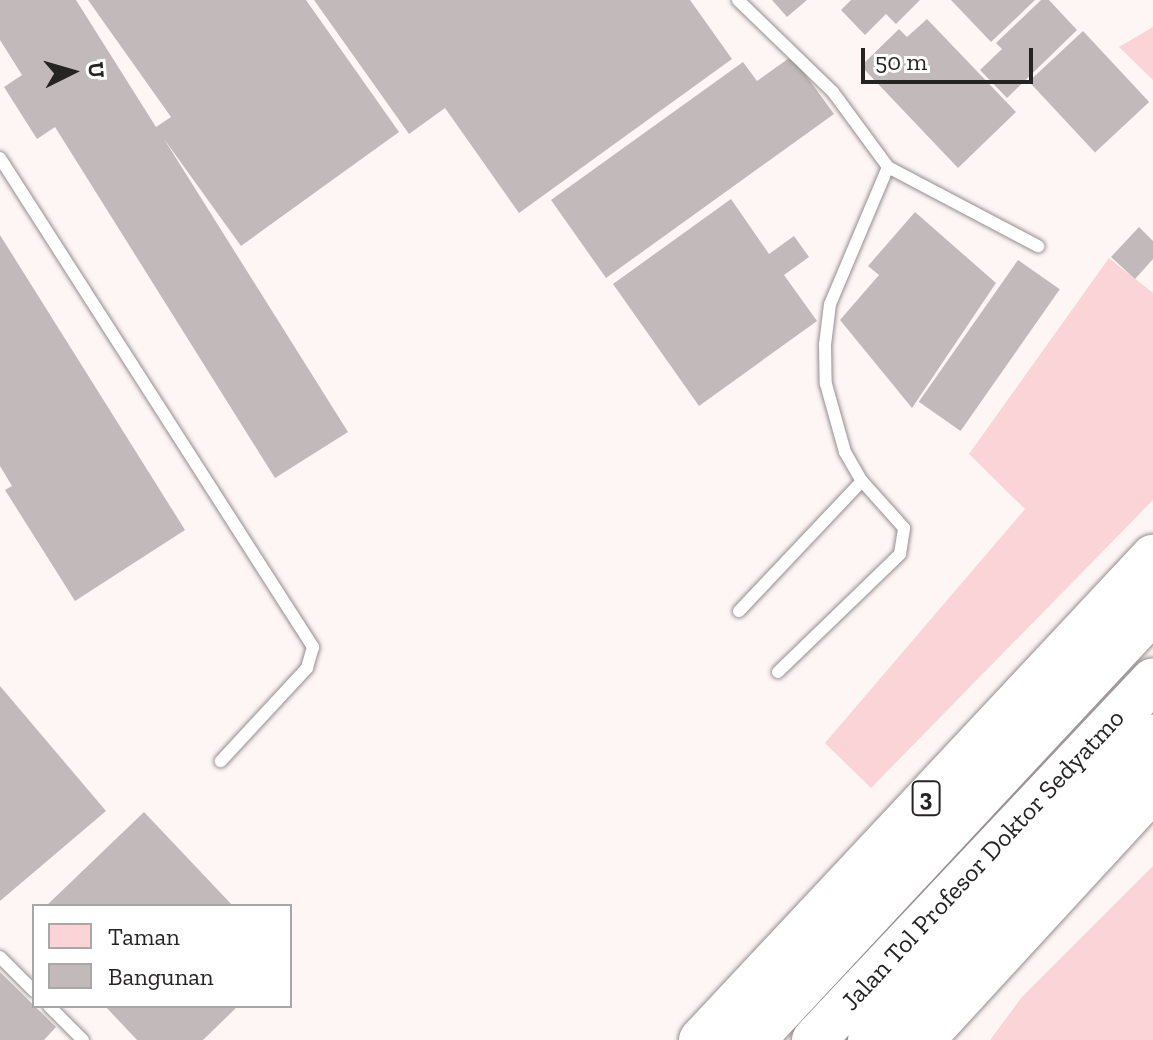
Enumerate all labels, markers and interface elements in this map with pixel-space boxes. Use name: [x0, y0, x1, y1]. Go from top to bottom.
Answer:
north arrow: [32, 32, 112, 112]
scale bar: [865, 32, 1037, 82]
text: 50 m: [875, 47, 927, 76]
text: U: [82, 61, 111, 79]
street label: Jalan Tol Profesor Doktor Sedyatmo: [835, 702, 1131, 1018]
road number: 3: [910, 778, 942, 818]
legend: [32, 904, 292, 1008]
text: Taman: [108, 922, 180, 951]
text: Bangunan: [108, 962, 214, 991]

